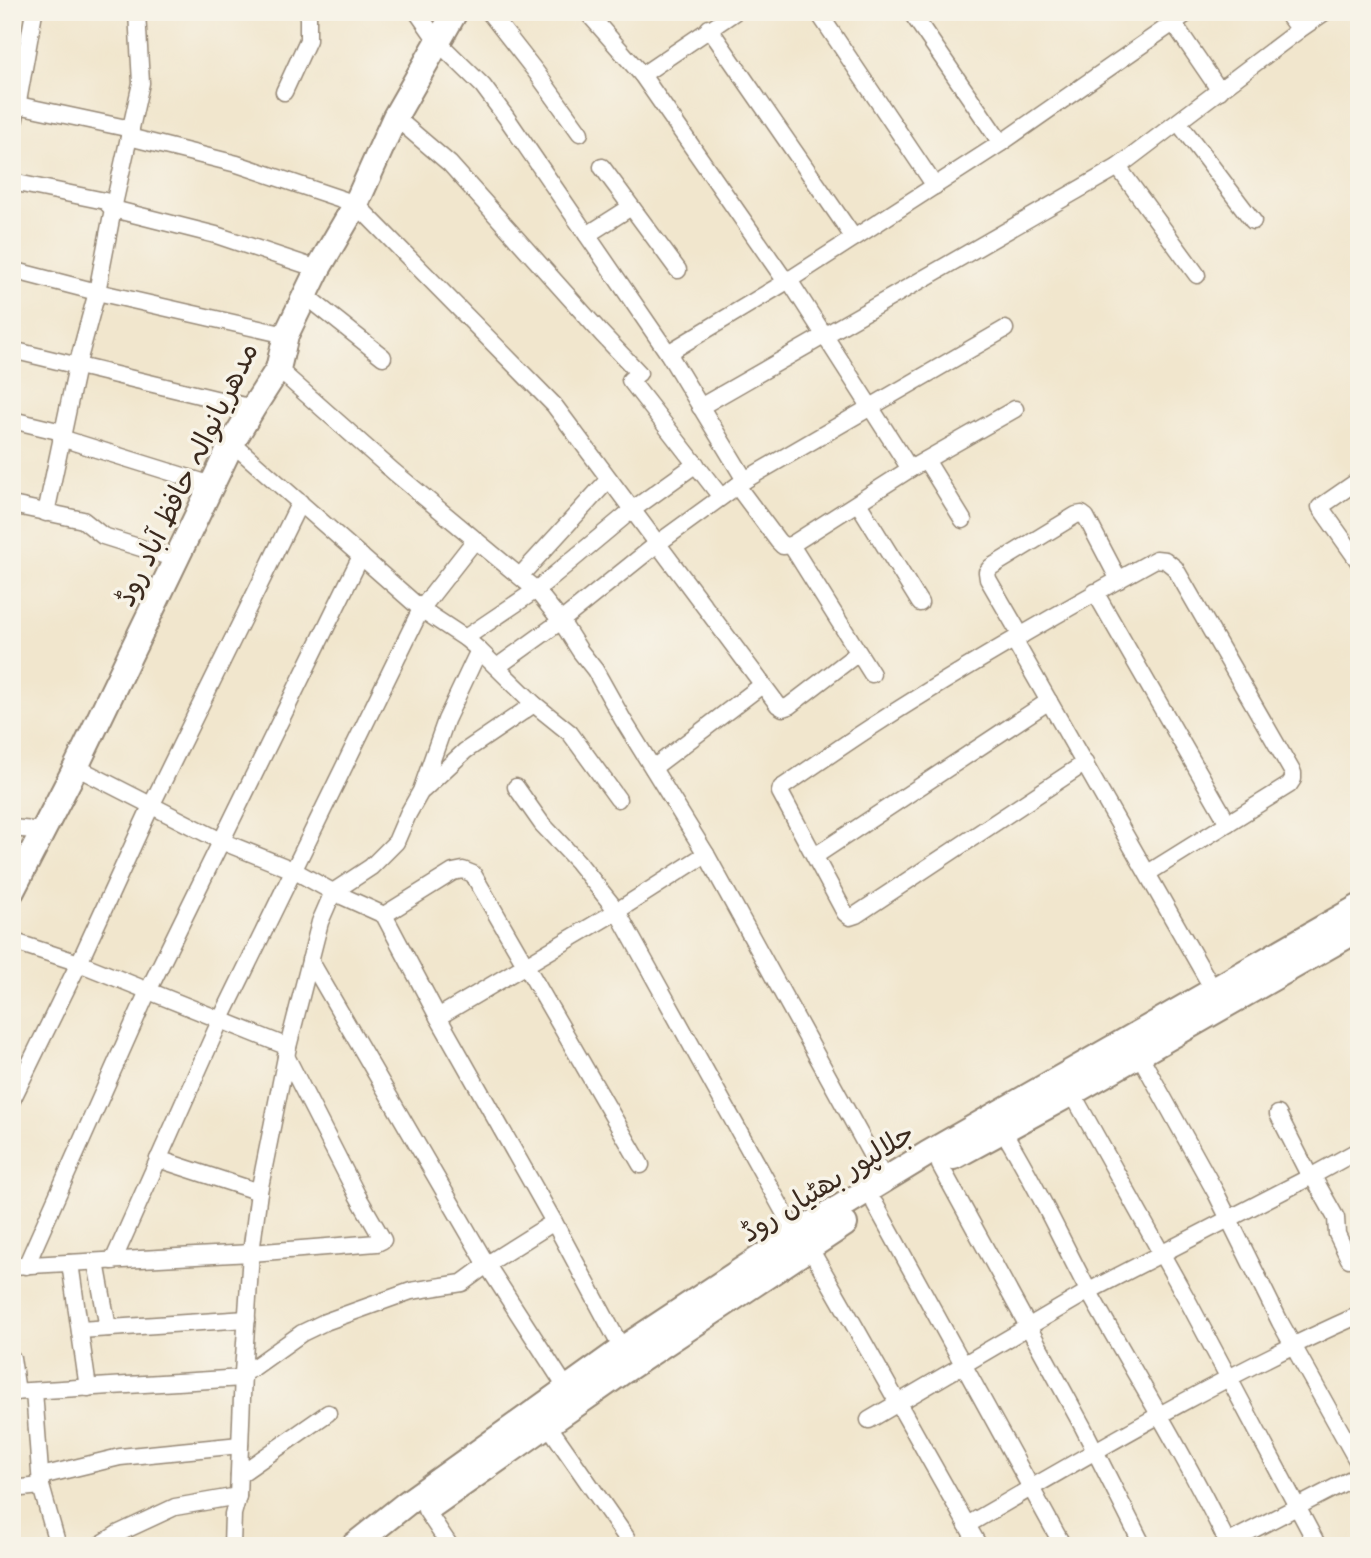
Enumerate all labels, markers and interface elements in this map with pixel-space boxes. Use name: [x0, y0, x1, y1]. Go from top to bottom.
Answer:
street label: مدھریانوالہ حافظ آباد روڈ: [108, 337, 268, 613]
street label: جلالپور بھٹیاں روڈ: [734, 1116, 922, 1252]

